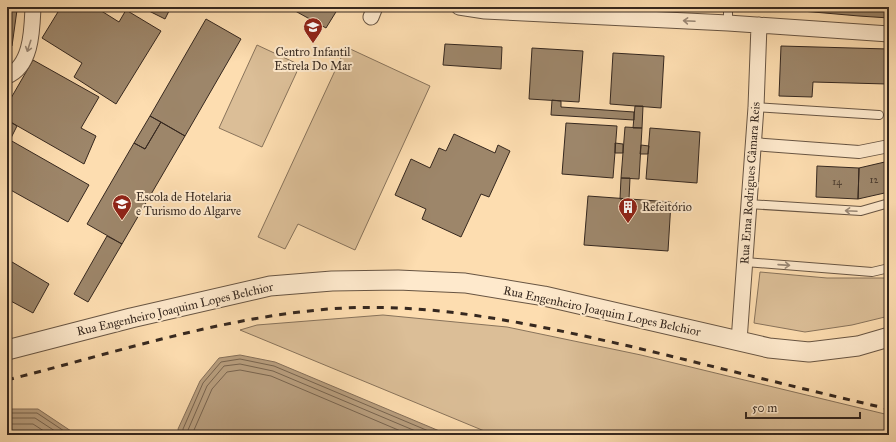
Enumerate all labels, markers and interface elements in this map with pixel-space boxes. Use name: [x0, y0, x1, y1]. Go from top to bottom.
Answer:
school or university icon: Centro Infantil Estrela Do Mar: [302, 16, 324, 44]
one-way arrow: [683, 18, 696, 25]
one-way arrow: [25, 39, 32, 52]
place label: Centro Infantil Estrela Do Mar: [274, 45, 352, 73]
street label: Rua Ema Rodrigues Câmara Reis: [737, 101, 764, 265]
house number: 12: [870, 174, 879, 186]
house number: 14: [832, 176, 842, 188]
place label: Escola de Hotelaria e Turismo do Algarve: [136, 190, 241, 219]
school or university icon: Escola de Hotelaria e Turismo do Algarve: [111, 193, 133, 221]
building icon: Refeitório: [617, 196, 639, 224]
place label: Refeitório: [642, 200, 692, 214]
one-way arrow: [845, 207, 858, 214]
one-way arrow: [777, 262, 790, 269]
street label: Rua Engenheiro Joaquim Lopes Belchior: [75, 279, 275, 339]
street label: Rua Engenheiro Joaquim Lopes Belchior: [502, 283, 702, 340]
scale bar: [746, 394, 860, 420]
text: 50 m: [752, 401, 777, 415]

